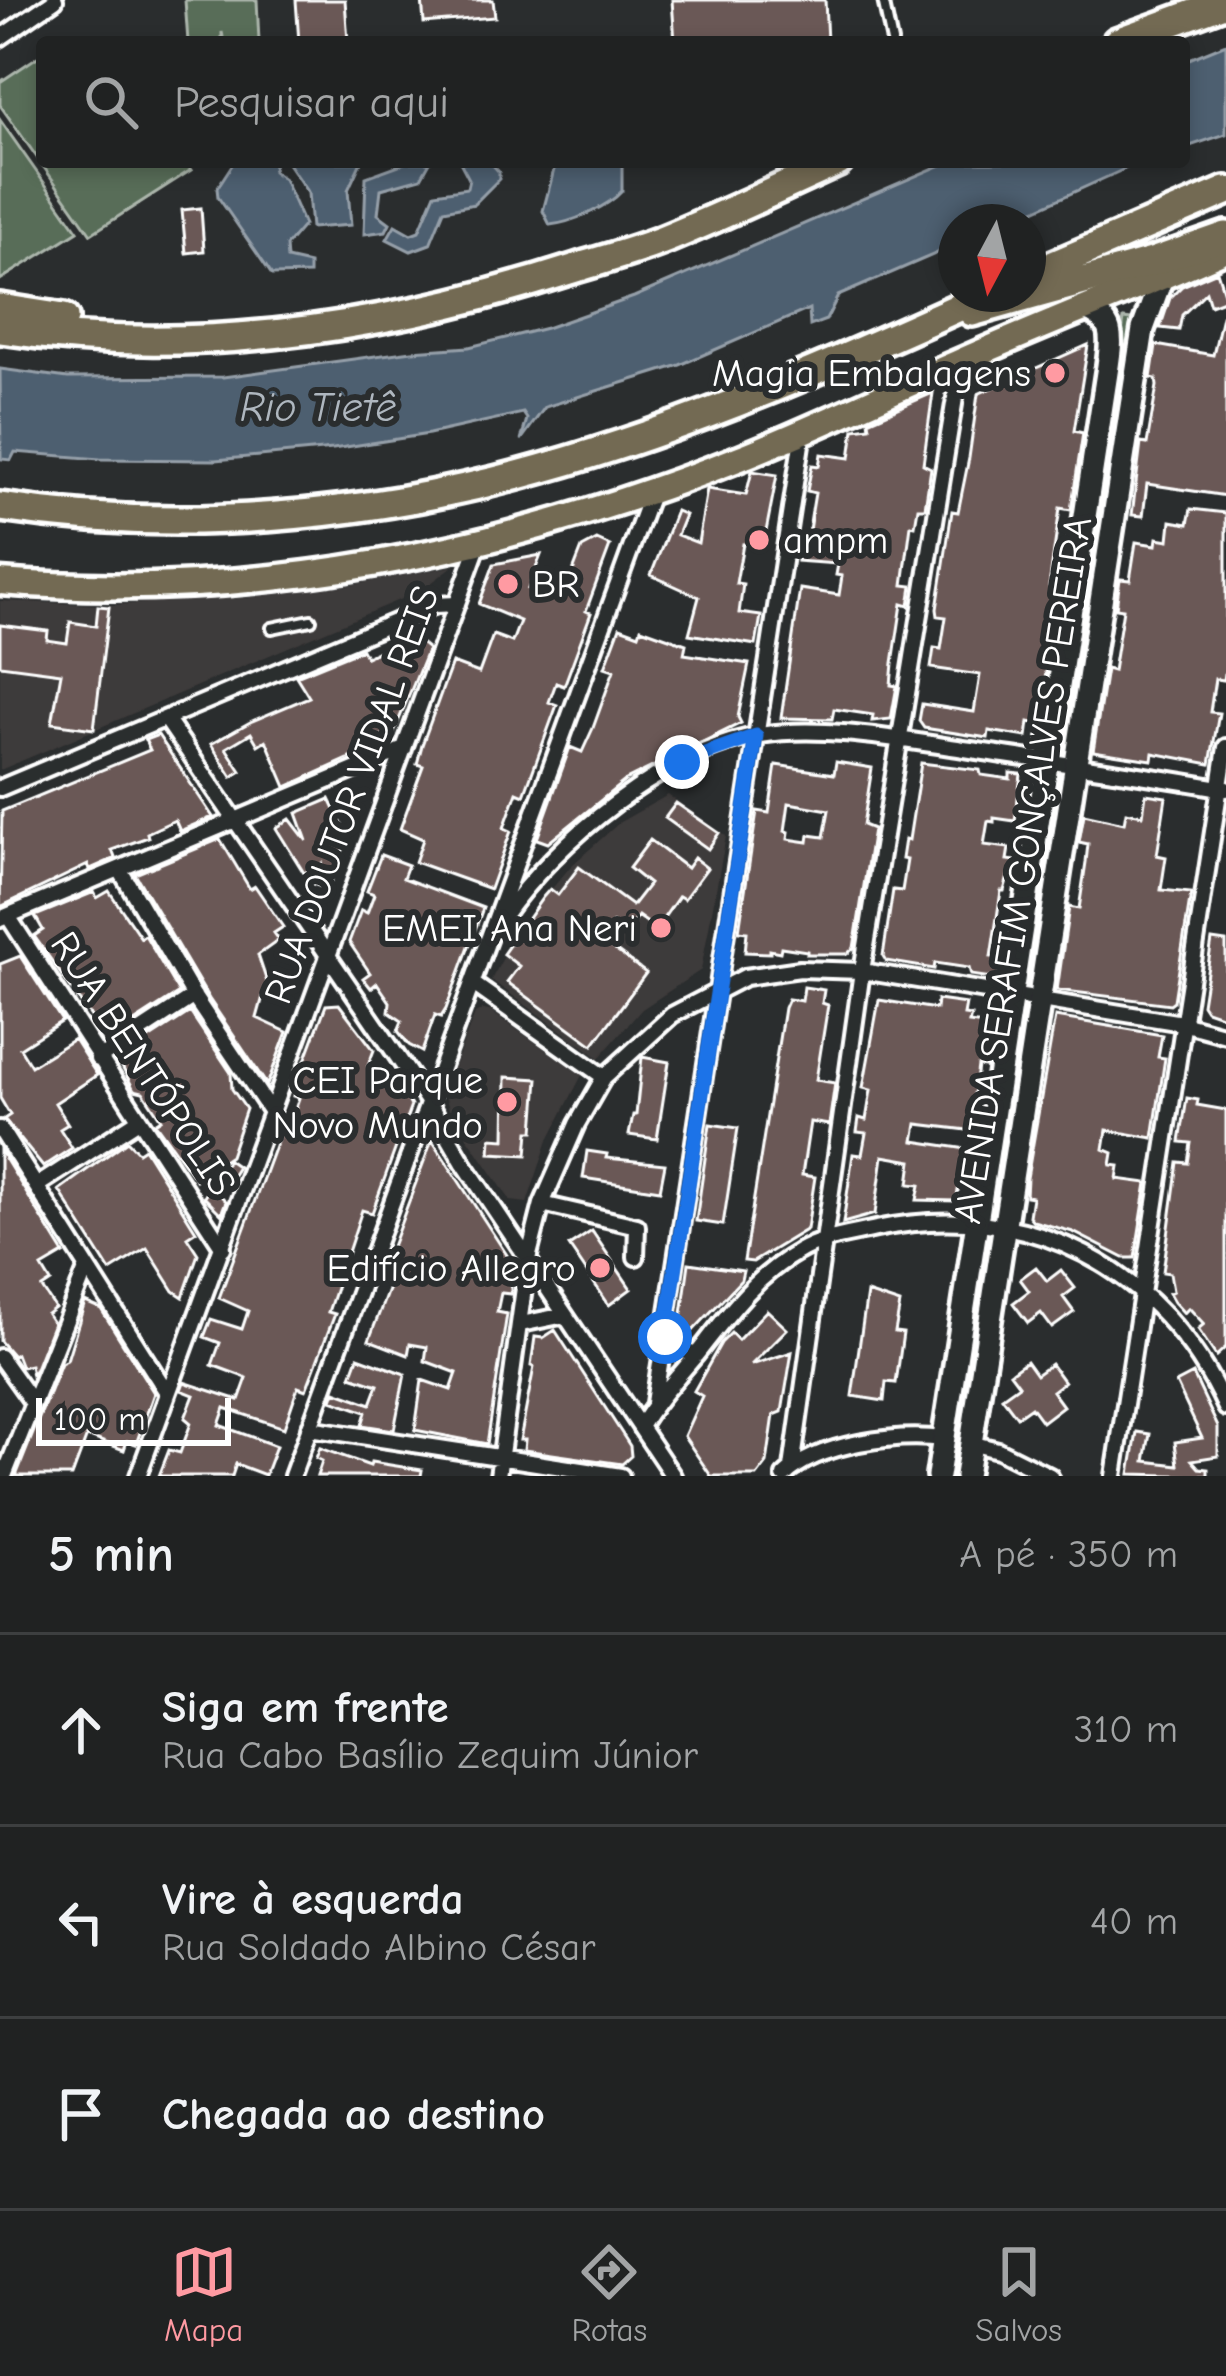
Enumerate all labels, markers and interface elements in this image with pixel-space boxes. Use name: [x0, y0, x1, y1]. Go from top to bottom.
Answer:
search box: [36, 36, 1190, 168]
icon: search: [78, 69, 144, 135]
text: Pesquisar aqui: [174, 76, 449, 128]
north arrow: [938, 204, 1046, 312]
place label: Magia Embalagens: [712, 351, 1031, 396]
marker: Magia Embalagens: [1042, 360, 1068, 386]
water label: Rio Tietê: [240, 383, 396, 432]
street label: AVENIDA SERAFIM GONÇALVES PEREIRA: [945, 513, 1101, 1227]
place label: ampm: [783, 518, 888, 563]
marker: ampm: [746, 527, 772, 553]
place label: BR: [532, 562, 579, 607]
marker: BR: [495, 571, 521, 597]
street label: RUA DOUTOR VIDAL REIS: [255, 580, 449, 1010]
route end: [655, 735, 709, 789]
place label: EMEI Ana Neri: [382, 906, 637, 951]
marker: EMEI Ana Neri: [648, 915, 674, 941]
street label: RUA BENTÓPOLIS: [41, 924, 245, 1204]
place label: CEI Parque Novo Mundo: [272, 1058, 483, 1148]
marker: CEI Parque Novo Mundo: [494, 1089, 520, 1115]
place label: Edifício Allegro: [326, 1246, 576, 1291]
marker: Edifício Allegro: [587, 1255, 613, 1281]
route start: [638, 1310, 692, 1364]
scale bar: [36, 1392, 231, 1445]
text: 100 m: [54, 1400, 146, 1438]
text: 5 min: [48, 1525, 174, 1584]
text: A pé · 350 m: [959, 1532, 1178, 1577]
text: Siga em frente: [162, 1681, 449, 1733]
icon: ahead: [48, 1697, 114, 1763]
text: 310 m: [1074, 1707, 1178, 1752]
text: Rua Cabo Basílio Zequim Júnior: [162, 1733, 698, 1778]
text: Vire à esquerda: [162, 1873, 464, 1925]
icon: left: [48, 1889, 114, 1955]
text: 40 m: [1090, 1899, 1178, 1944]
text: Rua Soldado Albino César: [162, 1925, 596, 1970]
icon: arrive: [48, 2081, 114, 2147]
text: Chegada ao destino: [162, 2088, 545, 2140]
tab: Mapa: [164, 2239, 243, 2349]
tab: Rotas: [571, 2239, 647, 2349]
tab: Salvos: [975, 2239, 1062, 2349]

